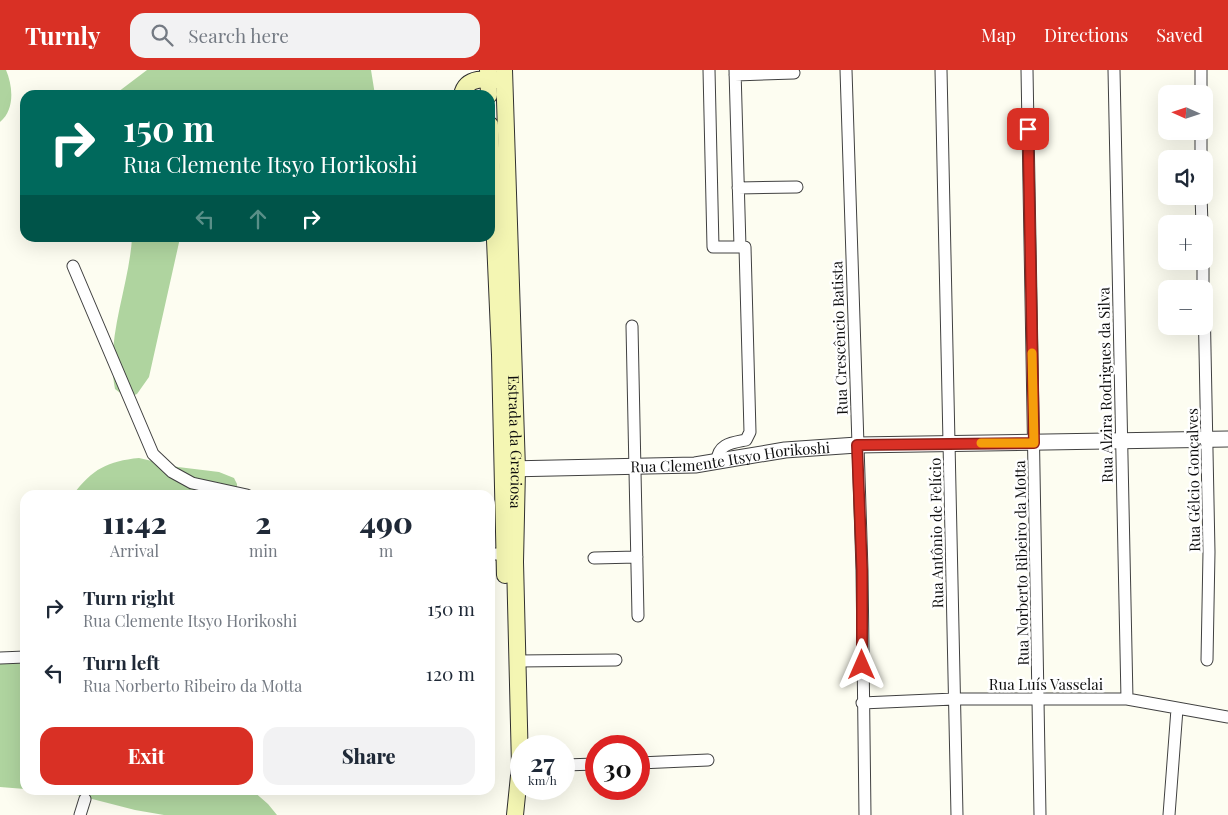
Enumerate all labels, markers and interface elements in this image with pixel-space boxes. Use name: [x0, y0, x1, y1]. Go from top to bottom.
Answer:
search box: [130, 13, 480, 58]
text: Turnly: [25, 19, 100, 51]
icon: search: [148, 21, 176, 49]
text: Search here: [188, 22, 289, 48]
text: Map: [981, 23, 1016, 47]
text: Directions: [1044, 23, 1128, 47]
text: Saved: [1156, 23, 1203, 47]
north arrow: [1158, 85, 1212, 140]
map controls: [1158, 85, 1213, 335]
text: 150 m: [123, 104, 214, 151]
pin: [1007, 108, 1049, 150]
icon: right: [40, 110, 105, 175]
icon: arrive: [1014, 115, 1042, 143]
text: Rua Clemente Itsyo Horikoshi: [123, 149, 417, 179]
button: sound: [1158, 150, 1213, 205]
icon: left: [191, 205, 219, 233]
icon: ahead: [244, 205, 272, 233]
icon: right: [297, 205, 325, 233]
button: +: [1158, 215, 1213, 270]
street label: Rua Crescêncio Batista: [826, 260, 852, 415]
button: −: [1158, 280, 1213, 335]
street label: Rua Alzira Rodrigues da Silva: [1093, 287, 1117, 483]
street label: Estrada da Graciosa: [504, 375, 527, 509]
street label: Rua Gélcio Gonçalves: [1182, 408, 1204, 552]
street label: Rua Clemente Itsyo Horikoshi: [630, 437, 831, 476]
street label: Rua Antônio de Felício: [925, 458, 947, 608]
street label: Rua Norberto Ribeiro da Motta: [1009, 460, 1033, 666]
text: 11:42: [102, 502, 167, 542]
text: 2: [255, 502, 271, 542]
text: 490: [360, 502, 413, 542]
text: Arrival: [110, 540, 159, 561]
text: min: [249, 540, 277, 561]
text: m: [379, 540, 393, 561]
text: Turn right: [83, 584, 175, 610]
icon: right: [40, 594, 68, 622]
text: 150 m: [427, 595, 475, 621]
text: Rua Clemente Itsyo Horikoshi: [83, 610, 297, 631]
position arrow: [835, 638, 887, 690]
text: Turn left: [83, 649, 160, 675]
icon: left: [40, 659, 68, 687]
text: 120 m: [426, 660, 475, 686]
street label: Rua Luís Vasselai: [989, 674, 1104, 694]
text: Rua Norberto Ribeiro da Motta: [83, 675, 302, 696]
button: Exit: [40, 727, 253, 785]
button: Share: [263, 727, 475, 785]
speed limit sign: 30: [585, 735, 650, 800]
text: 27: [530, 745, 555, 778]
text: km/h: [528, 772, 557, 788]

